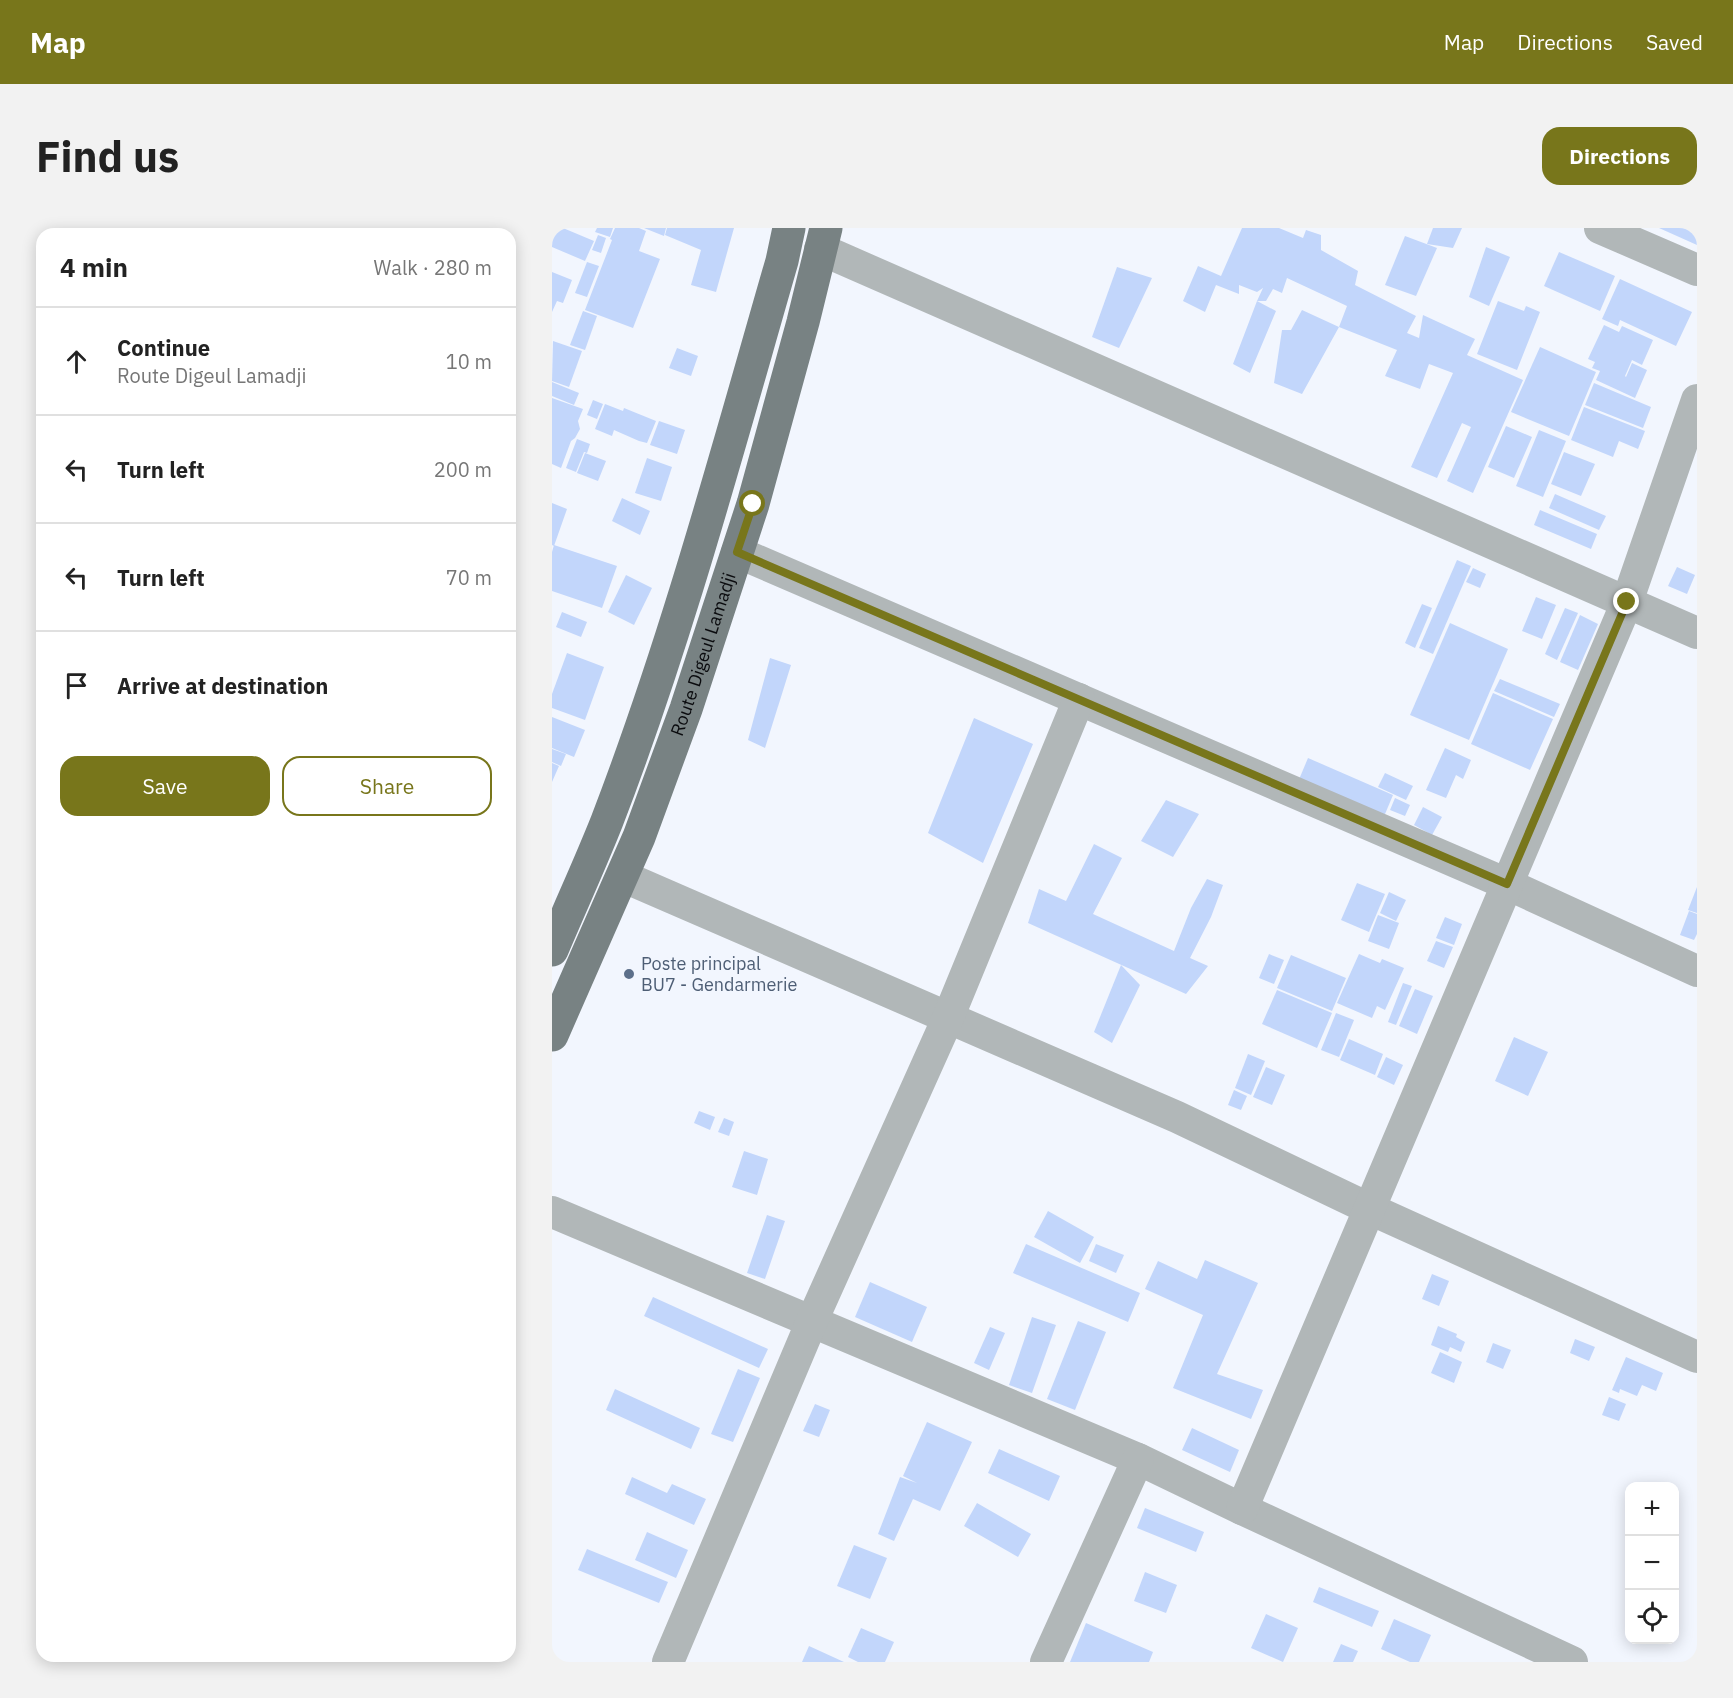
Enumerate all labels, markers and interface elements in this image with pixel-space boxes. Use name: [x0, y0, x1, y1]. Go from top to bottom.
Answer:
text: Map: [30, 24, 86, 61]
text: Map: [1444, 28, 1484, 56]
text: Directions: [1517, 28, 1613, 56]
text: Saved: [1646, 28, 1703, 56]
button: Directions: [1542, 127, 1697, 185]
text: Find us: [36, 129, 179, 184]
text: 4 min: [60, 250, 128, 284]
text: Walk · 280 m: [374, 254, 492, 281]
text: Continue: [117, 333, 210, 362]
icon: ahead: [60, 345, 93, 378]
text: 10 m: [446, 348, 492, 375]
text: Route Digeul Lamadji: [117, 362, 306, 389]
icon: left: [60, 453, 93, 486]
text: Turn left: [117, 455, 205, 484]
text: 200 m: [434, 456, 492, 483]
route start: [739, 490, 765, 516]
icon: left: [60, 561, 93, 594]
text: Turn left: [117, 563, 205, 592]
text: 70 m: [446, 564, 492, 591]
street label: Route Digeul Lamadji: [665, 570, 741, 739]
route end: [1613, 588, 1639, 614]
icon: arrive: [60, 669, 93, 702]
text: Arrive at destination: [117, 671, 328, 700]
button: Save: [60, 756, 270, 816]
button: Share: [282, 756, 492, 816]
place label: Poste principal BU7 - Gendarmerie: [641, 952, 797, 996]
marker: Poste principal BU7 - Gendarmerie: [622, 967, 636, 981]
map controls: [1625, 1482, 1679, 1644]
button: +: [1625, 1482, 1679, 1536]
button: −: [1625, 1536, 1679, 1590]
button: locate: [1625, 1590, 1679, 1644]

